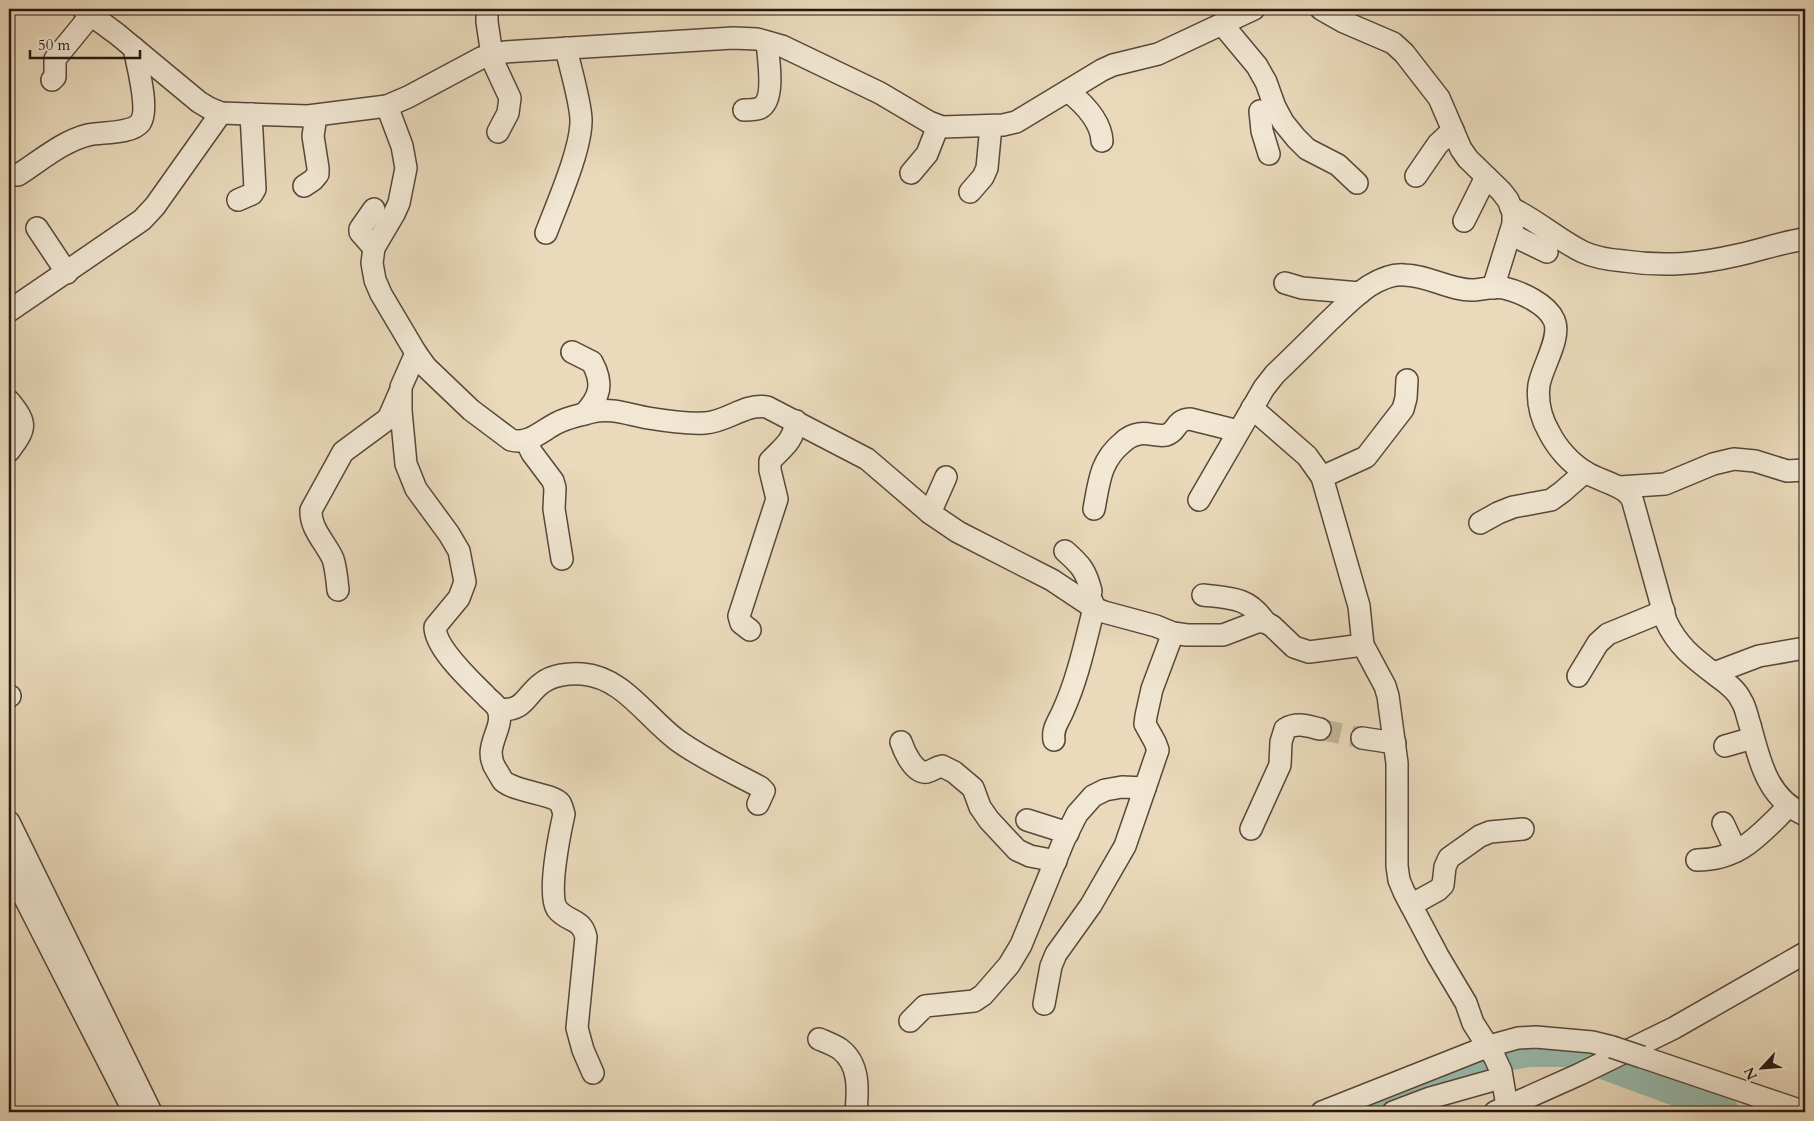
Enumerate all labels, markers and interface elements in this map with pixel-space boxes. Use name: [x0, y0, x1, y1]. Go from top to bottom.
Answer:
scale bar: [30, 28, 140, 60]
text: 50 m: [38, 35, 70, 55]
north arrow: [1736, 1044, 1786, 1094]
text: N: [1740, 1064, 1762, 1083]

